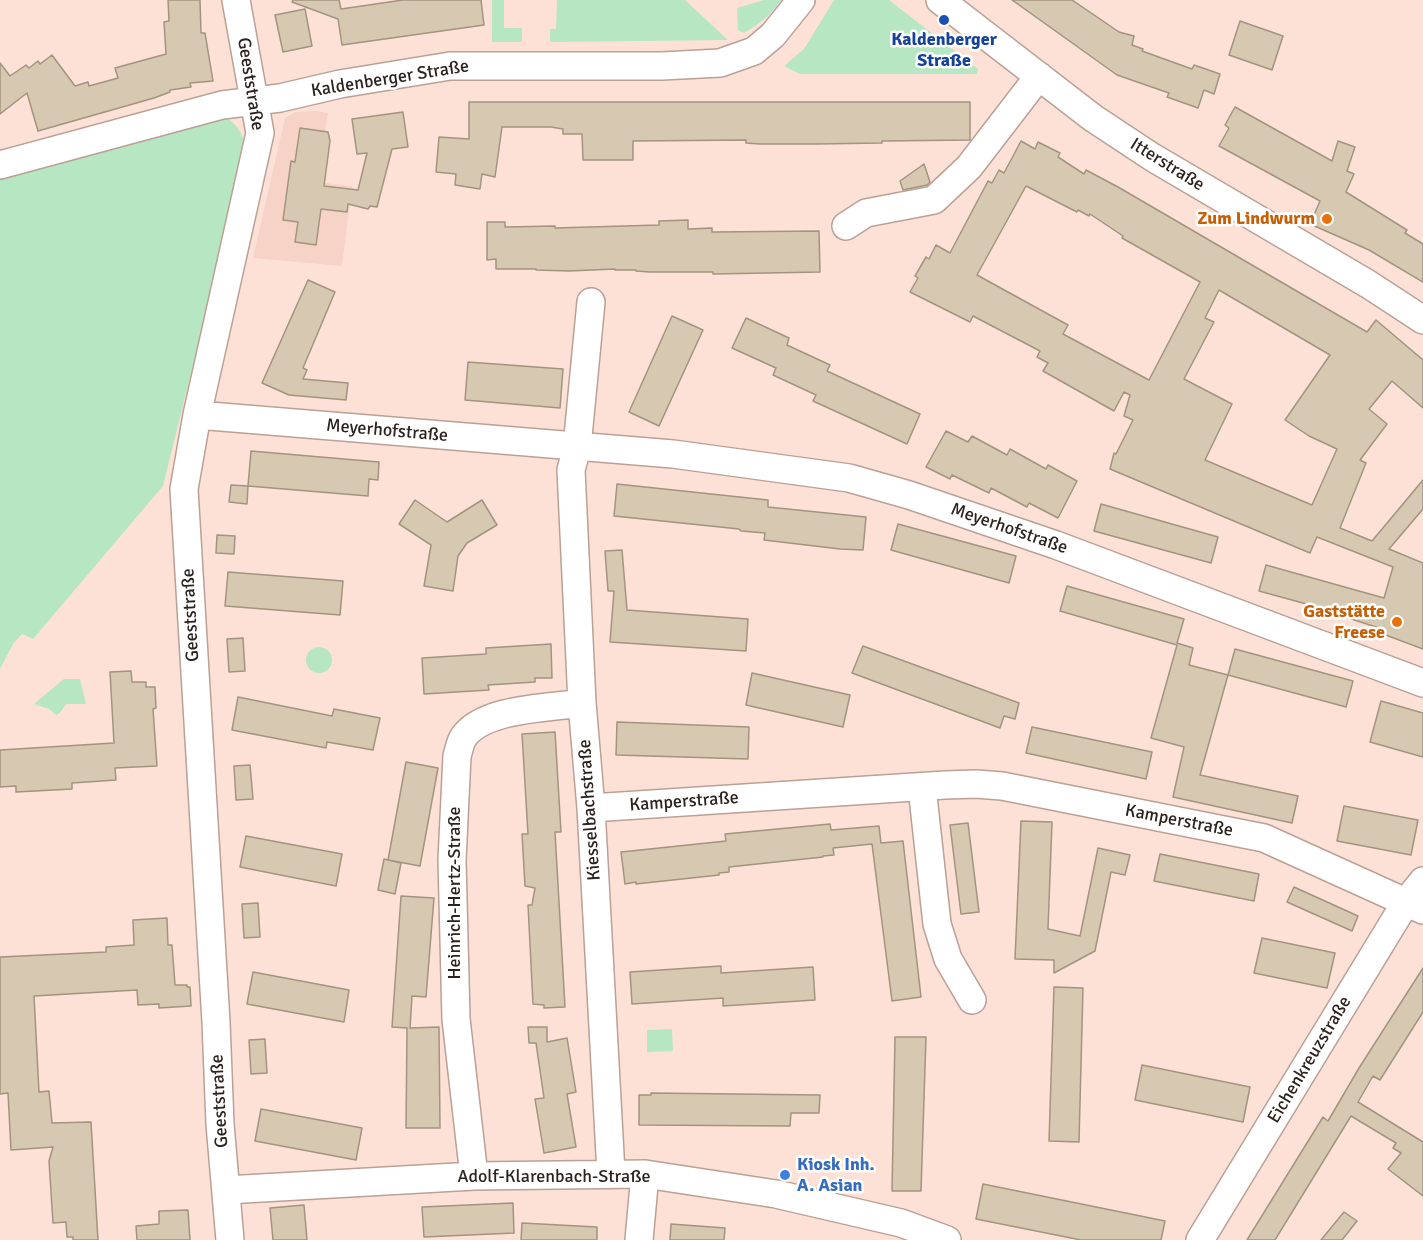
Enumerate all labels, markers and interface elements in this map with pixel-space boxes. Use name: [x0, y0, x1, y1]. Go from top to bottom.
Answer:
marker: Kaldenberger Straße: [937, 13, 951, 27]
place label: Kaldenberger Straße: [891, 29, 997, 72]
street label: Geeststraße: [232, 36, 268, 132]
street label: Kaldenberger Straße: [309, 56, 471, 102]
street label: Itterstraße: [1126, 134, 1208, 196]
place label: Zum Lindwurm: [1197, 208, 1315, 230]
marker: Zum Lindwurm: [1320, 212, 1334, 226]
street label: Meyerhofstraße: [325, 415, 449, 447]
street label: Meyerhofstraße: [948, 499, 1070, 559]
street label: Geeststraße: [178, 568, 204, 662]
place label: Gaststätte Freese: [1303, 601, 1385, 644]
marker: Gaststätte Freese: [1390, 615, 1404, 629]
street label: Kiesselbachstraße: [574, 739, 606, 881]
street label: Kamperstraße: [629, 787, 739, 817]
street label: Kamperstraße: [1123, 800, 1235, 842]
street label: Heinrich-Hertz-Straße: [444, 806, 466, 980]
street label: Eichenkreuzstraße: [1264, 993, 1356, 1127]
street label: Geeststraße: [207, 1054, 233, 1148]
place label: Kiosk Inh. A. Asian: [797, 1154, 875, 1196]
street label: Adolf-Klarenbach-Straße: [458, 1166, 650, 1188]
marker: Kiosk Inh. A. Asian: [778, 1168, 792, 1182]

